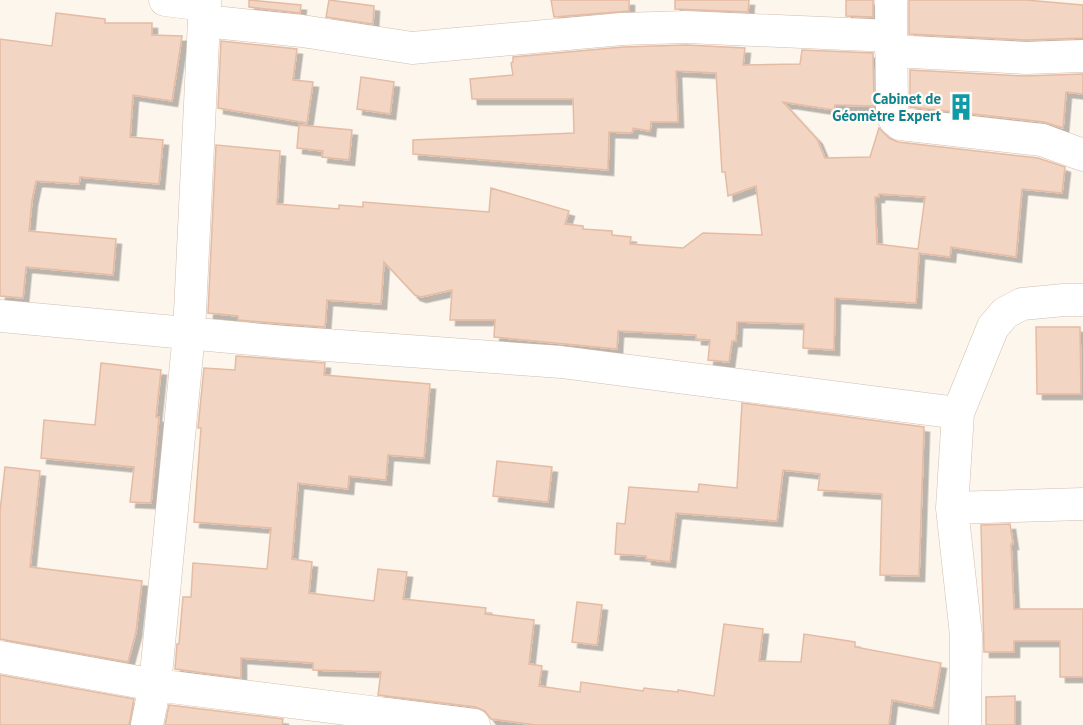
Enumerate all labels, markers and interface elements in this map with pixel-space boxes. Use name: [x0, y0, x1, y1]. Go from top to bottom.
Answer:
place label: Cabinet de Géomètre Expert: [832, 89, 942, 125]
building icon: Cabinet de Géomètre Expert: [946, 92, 976, 122]

